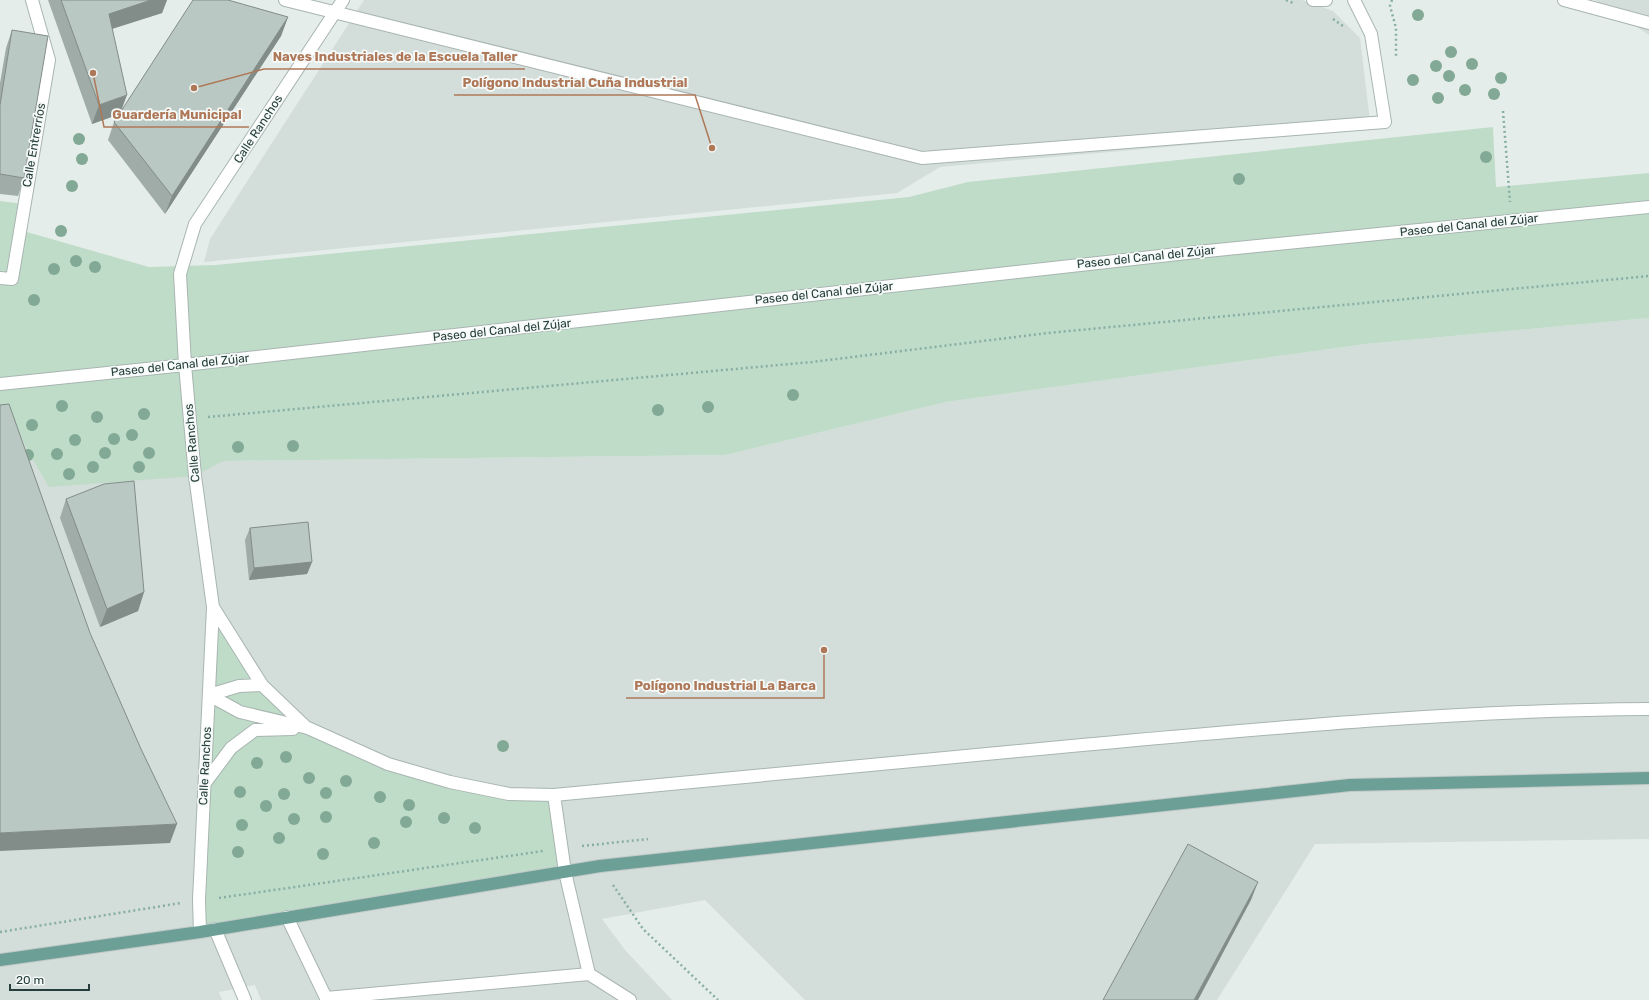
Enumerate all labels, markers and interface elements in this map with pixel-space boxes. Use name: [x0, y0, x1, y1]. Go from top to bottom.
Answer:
callout: Naves Industriales de la Escuela Taller: [264, 44, 525, 69]
text: Naves Industriales de la Escuela Taller: [273, 49, 517, 64]
callout: Polígono Industrial Cuña Industrial: [454, 70, 695, 95]
text: Polígono Industrial Cuña Industrial: [462, 75, 688, 90]
street label: Calle Ranchos: [231, 92, 285, 166]
street label: Calle Entrerríos: [20, 102, 48, 188]
callout: Guardería Municipal: [104, 102, 249, 127]
text: Guardería Municipal: [112, 107, 242, 122]
street label: Paseo del Canal del Zújar: [1399, 211, 1539, 239]
street label: Paseo del Canal del Zújar: [1076, 243, 1216, 271]
street label: Paseo del Canal del Zújar: [754, 279, 894, 307]
street label: Paseo del Canal del Zújar: [432, 316, 572, 344]
street label: Paseo del Canal del Zújar: [110, 351, 250, 379]
street label: Calle Ranchos: [182, 403, 202, 483]
callout: Polígono Industrial La Barca: [626, 673, 824, 698]
text: Polígono Industrial La Barca: [634, 678, 816, 693]
street label: Calle Ranchos: [196, 726, 214, 806]
scale bar: [10, 966, 89, 992]
text: 20 m: [16, 973, 44, 987]

